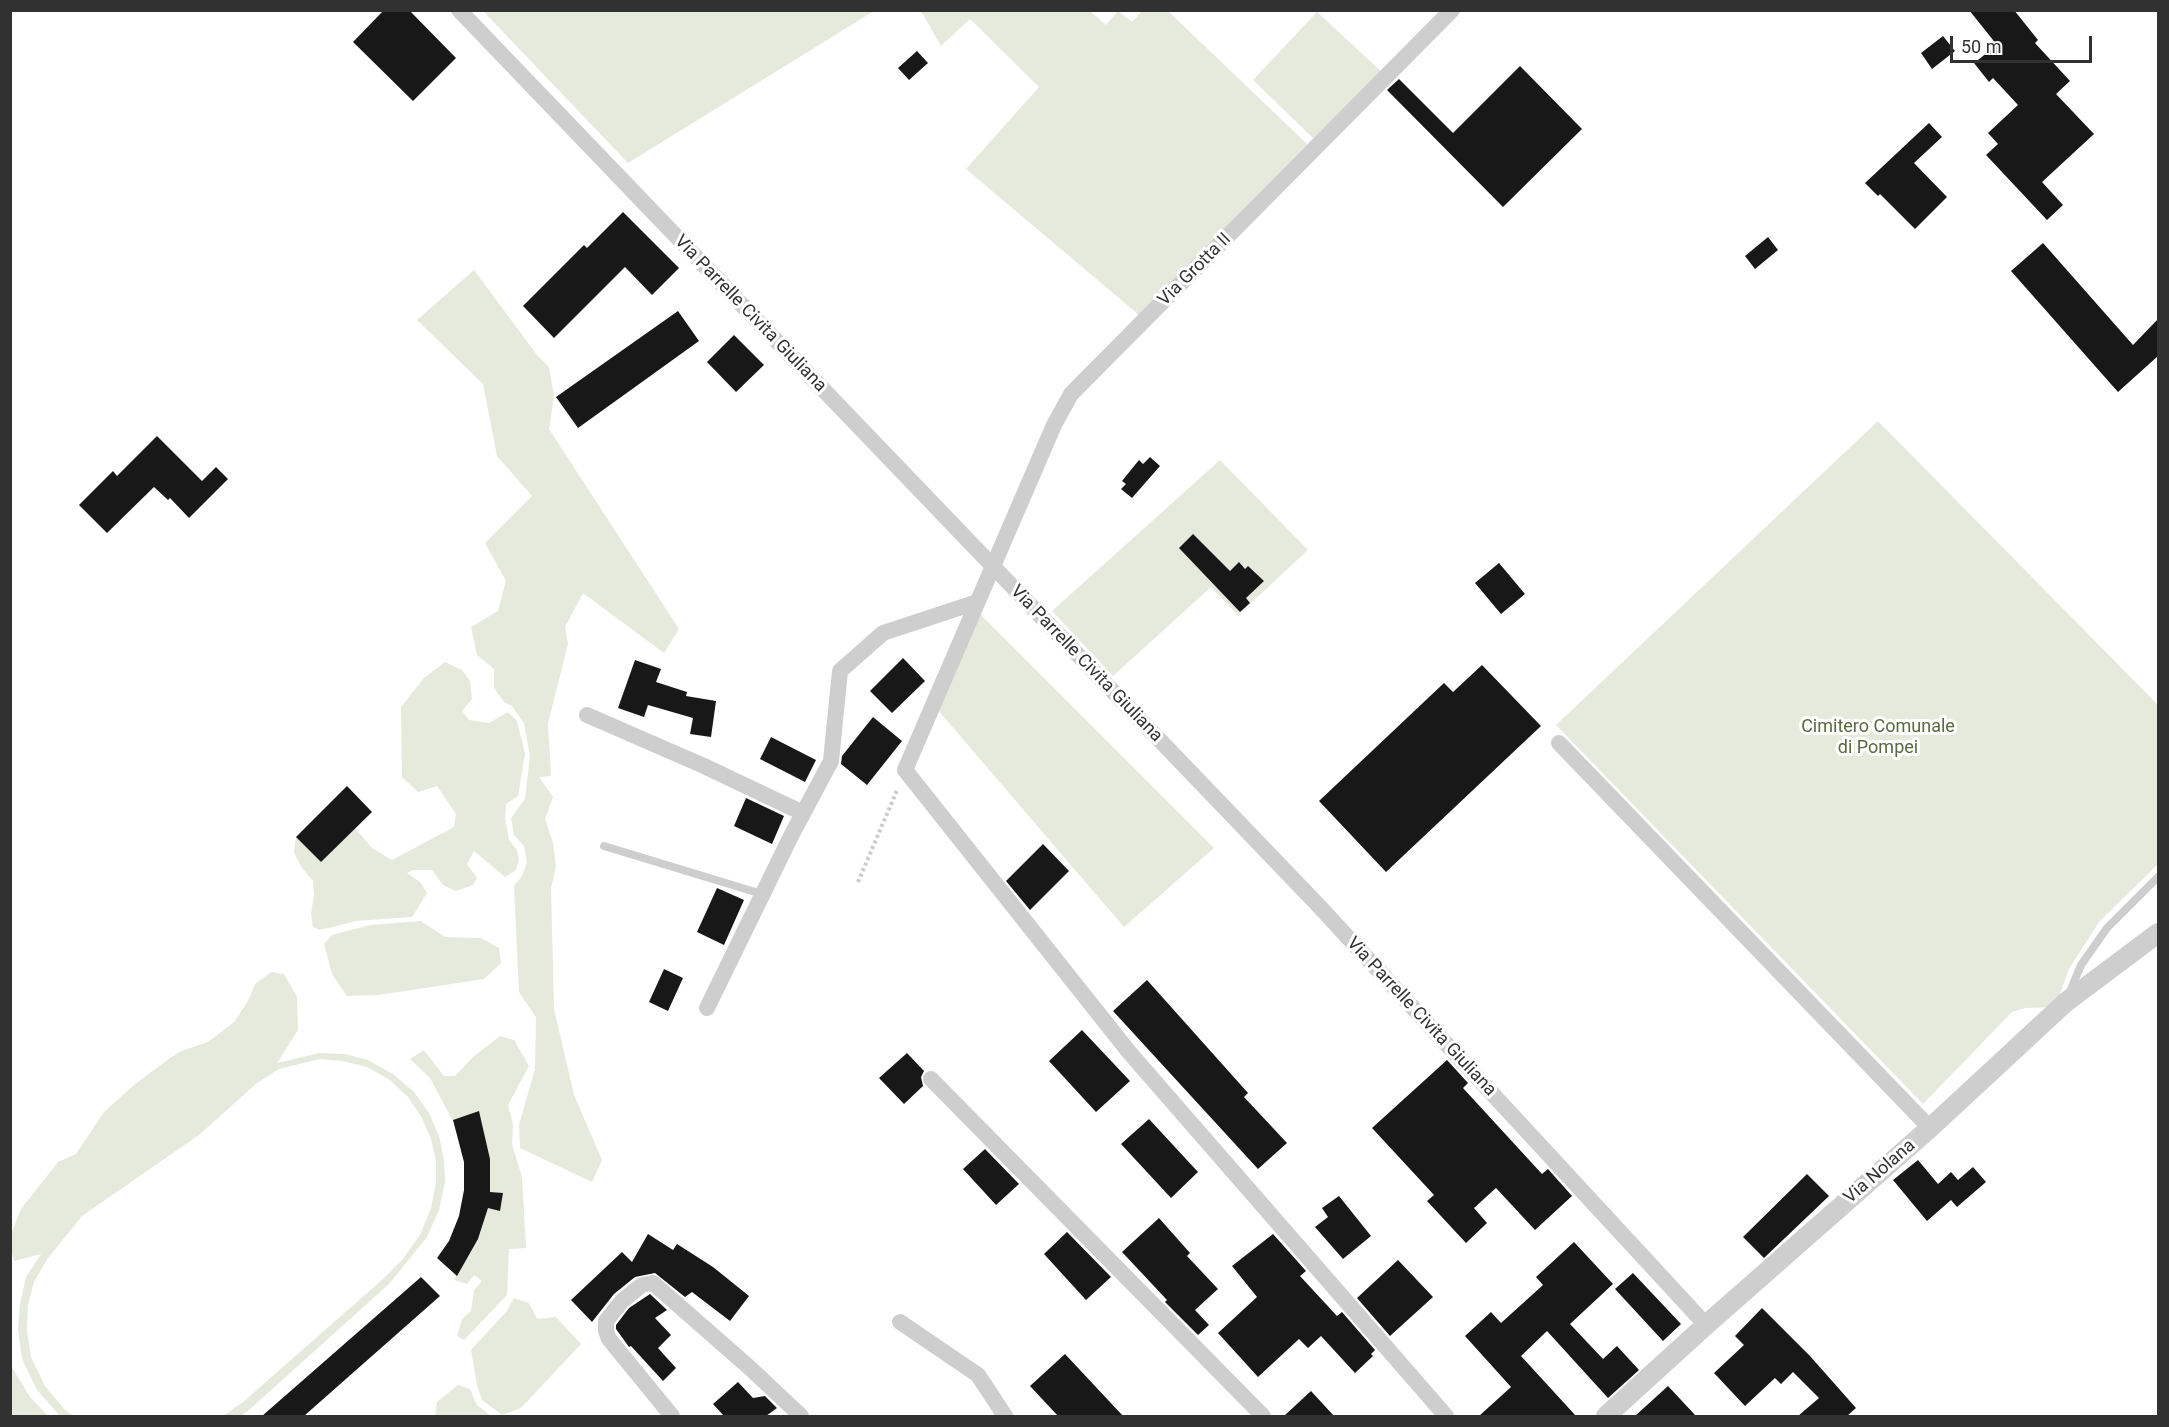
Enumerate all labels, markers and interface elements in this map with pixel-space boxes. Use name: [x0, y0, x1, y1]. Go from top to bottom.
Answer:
scale bar: [1953, 24, 2096, 62]
text: 50 m: [1961, 36, 2001, 57]
street label: Via Grotta II: [1154, 229, 1236, 311]
street label: Via Parrelle Civita Giuliana: [669, 231, 831, 397]
street label: Via Parrelle Civita Giuliana: [1005, 581, 1167, 747]
park label: Cimitero Comunale di Pompei: [1801, 716, 1955, 758]
street label: Via Parrelle Civita Giuliana: [1342, 933, 1500, 1101]
street label: Via Nolana: [1840, 1135, 1920, 1209]

